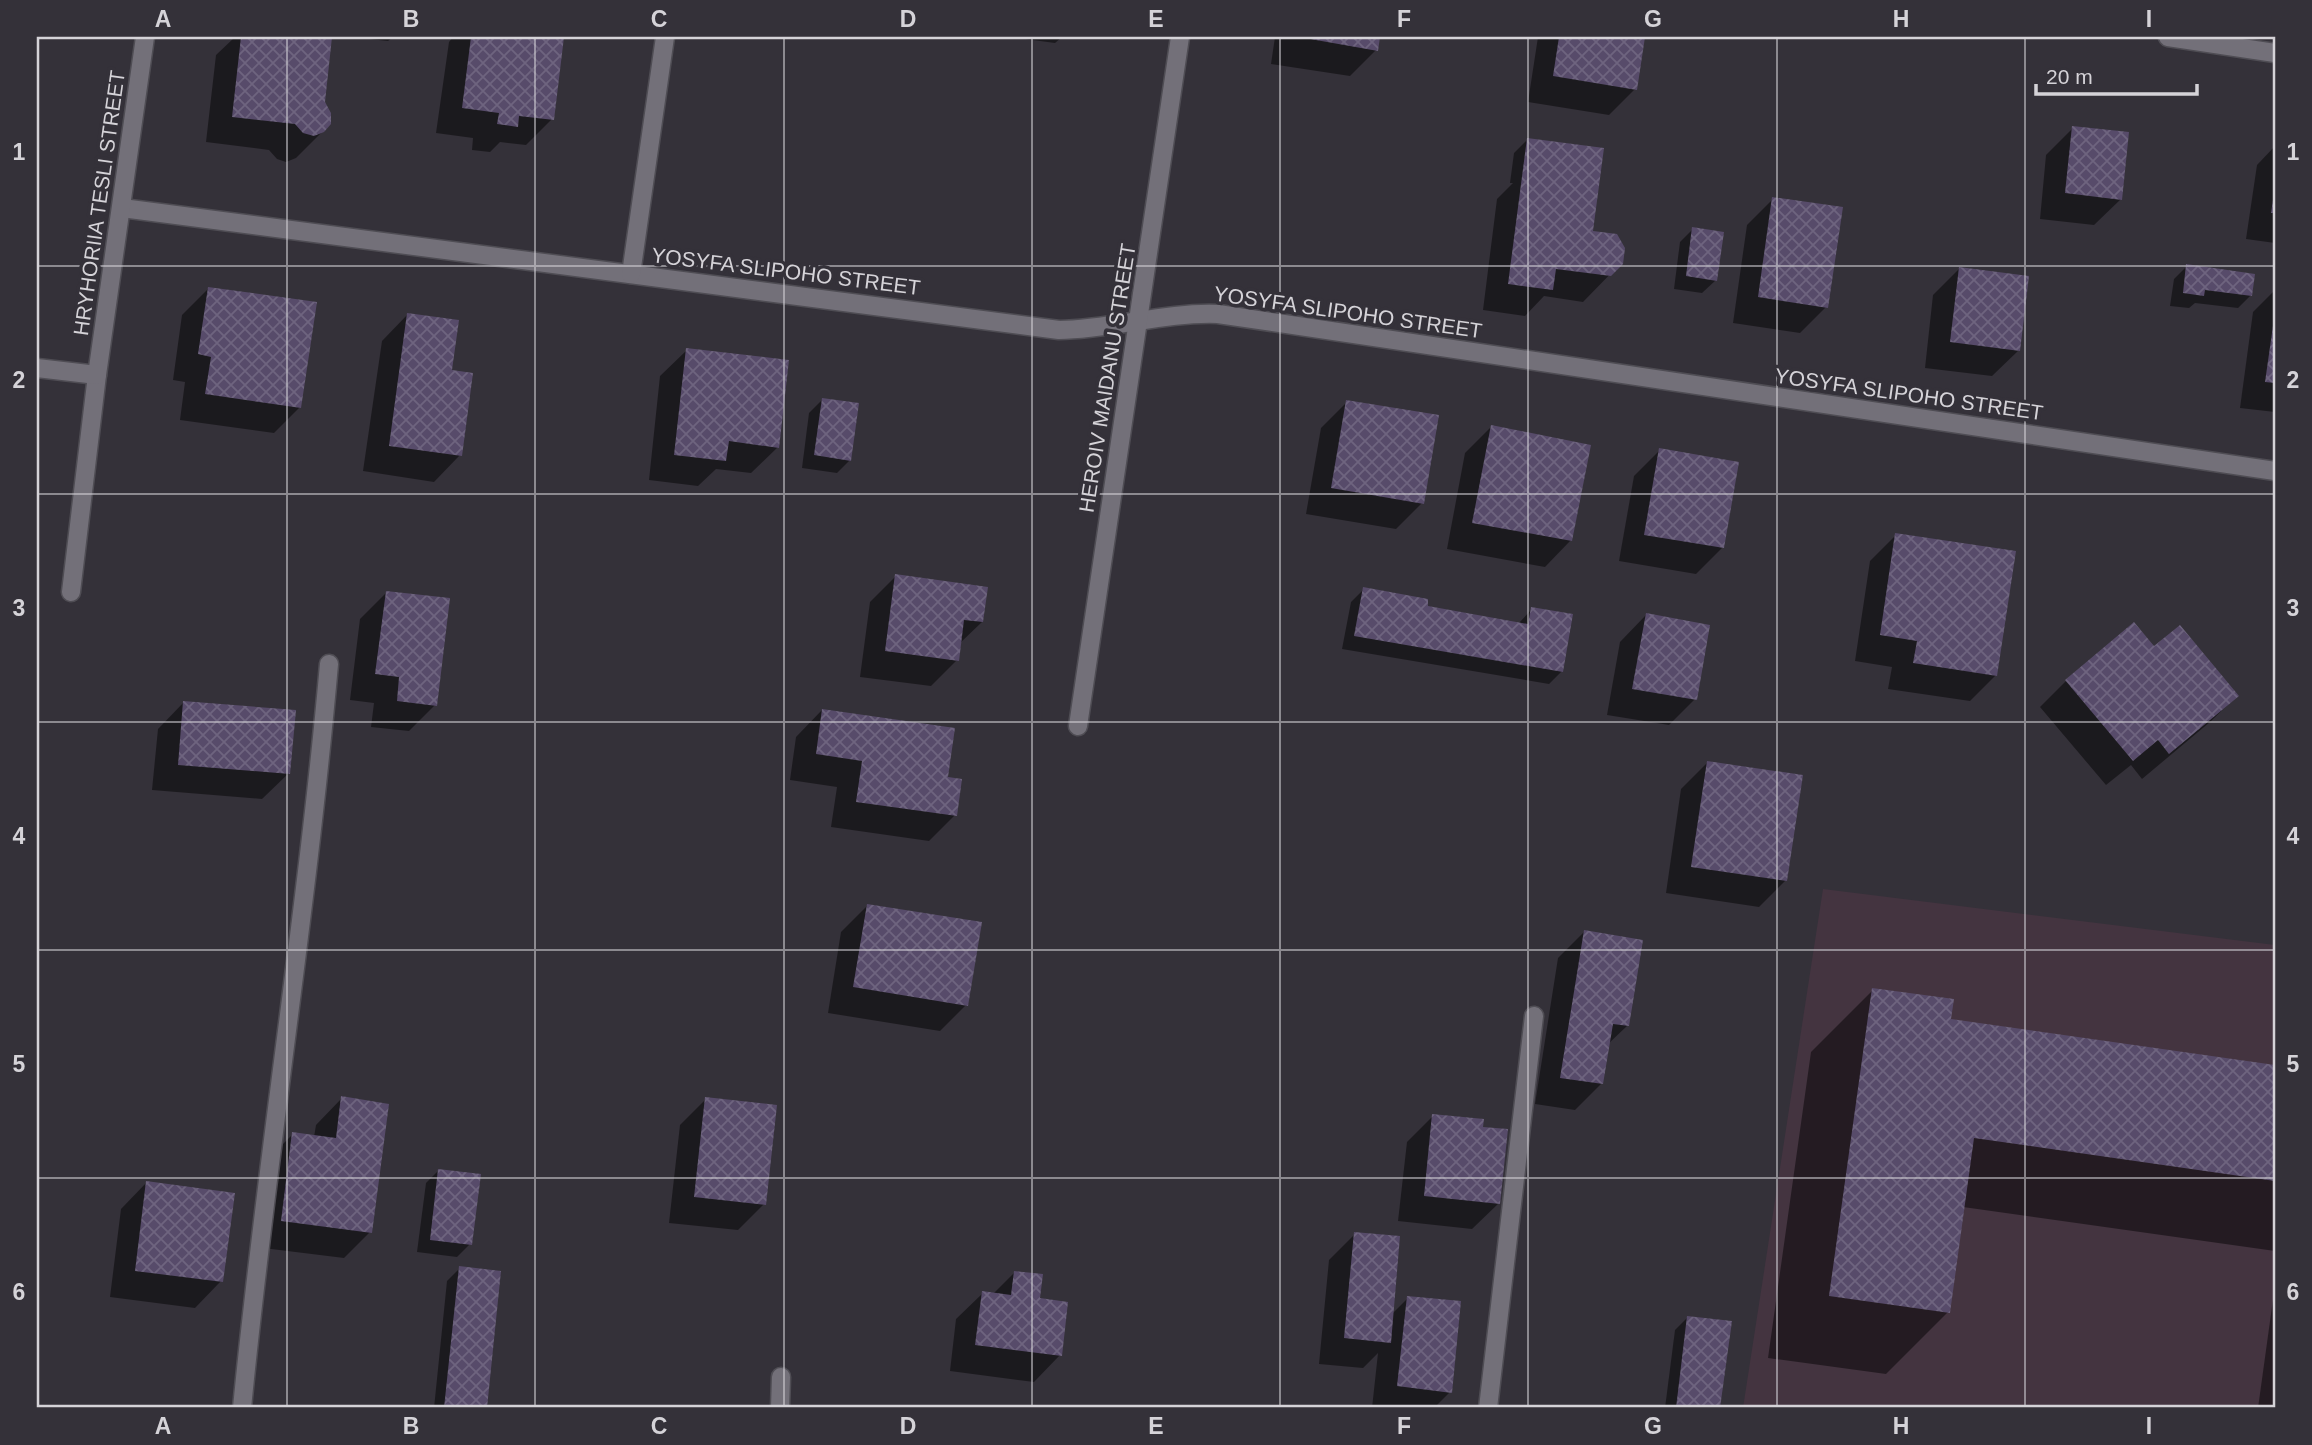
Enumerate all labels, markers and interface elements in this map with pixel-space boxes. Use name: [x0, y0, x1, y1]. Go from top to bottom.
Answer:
text: A: [155, 6, 171, 32]
text: B: [403, 6, 419, 32]
text: C: [651, 6, 667, 32]
text: D: [900, 6, 916, 32]
text: E: [1148, 6, 1164, 32]
text: F: [1397, 6, 1411, 32]
text: G: [1644, 6, 1662, 32]
text: H: [1893, 6, 1909, 32]
text: I: [2146, 6, 2152, 32]
scale bar: [2036, 52, 2196, 96]
text: 20 m: [2046, 65, 2093, 88]
street label: HRYHORIIA TESLI STREET: [69, 69, 129, 337]
text: 1: [13, 139, 26, 165]
text: 1: [2287, 139, 2300, 165]
street label: HEROIV MAIDANU STREET: [1074, 242, 1140, 514]
street label: YOSYFA SLIPOHO STREET: [650, 243, 922, 299]
street label: YOSYFA SLIPOHO STREET: [1212, 282, 1484, 342]
street label: YOSYFA SLIPOHO STREET: [1773, 364, 2045, 424]
text: 2: [13, 367, 25, 393]
text: 2: [2287, 367, 2299, 393]
text: 3: [13, 595, 25, 621]
text: 3: [2287, 595, 2299, 621]
text: 4: [13, 823, 26, 849]
text: 4: [2287, 823, 2300, 849]
text: 5: [13, 1051, 26, 1077]
text: 5: [2287, 1051, 2300, 1077]
text: 6: [13, 1279, 25, 1305]
text: 6: [2287, 1279, 2299, 1305]
text: A: [155, 1413, 171, 1439]
text: B: [403, 1413, 419, 1439]
text: C: [651, 1413, 667, 1439]
text: D: [900, 1413, 916, 1439]
text: E: [1148, 1413, 1164, 1439]
text: F: [1397, 1413, 1411, 1439]
text: G: [1644, 1413, 1662, 1439]
text: H: [1893, 1413, 1909, 1439]
text: I: [2146, 1413, 2152, 1439]

